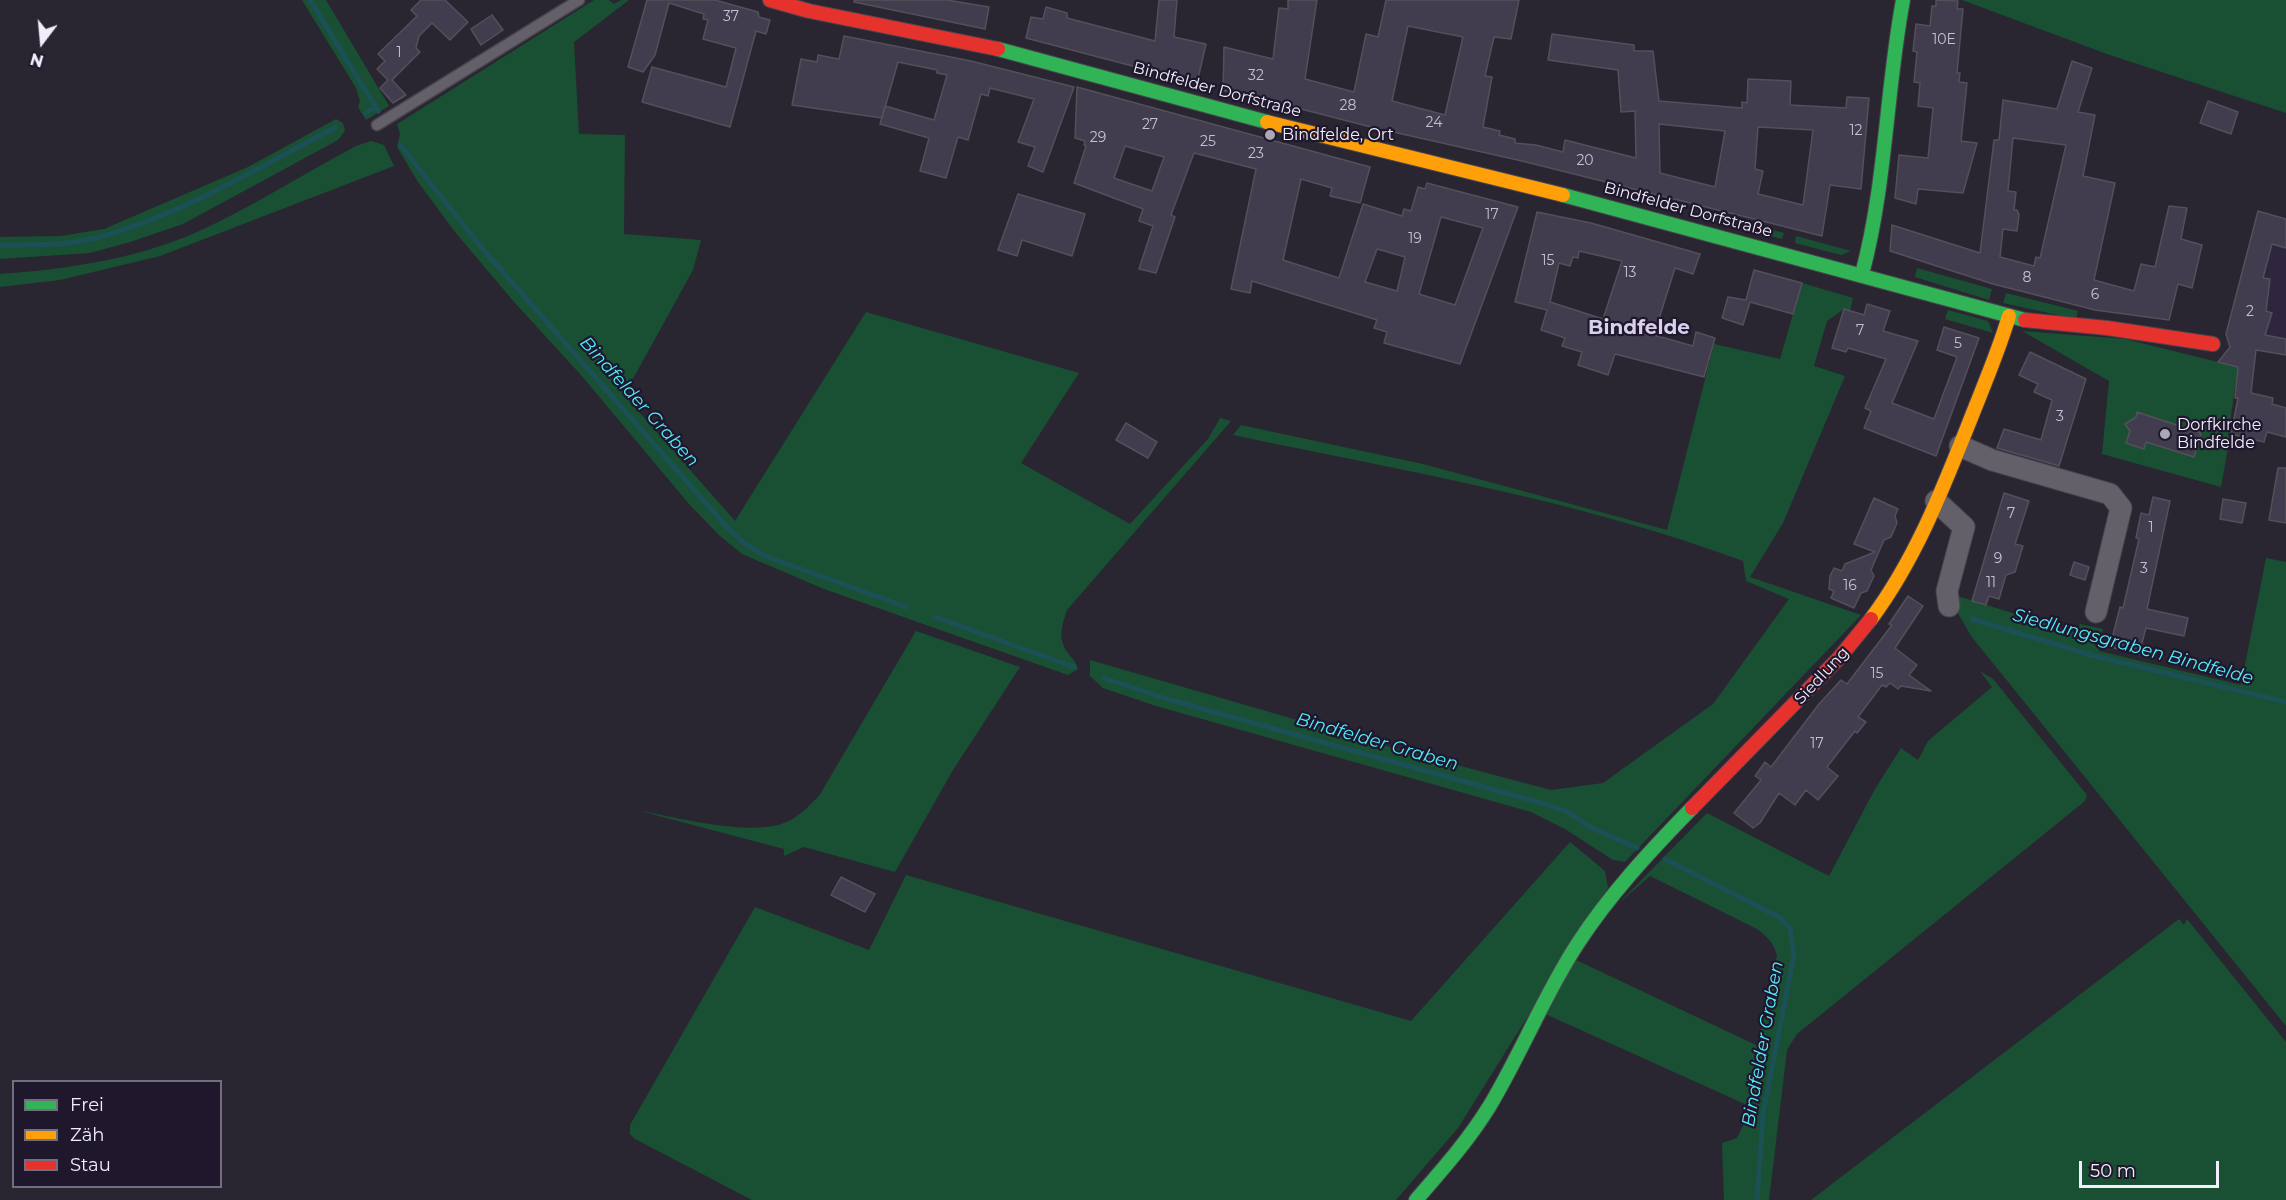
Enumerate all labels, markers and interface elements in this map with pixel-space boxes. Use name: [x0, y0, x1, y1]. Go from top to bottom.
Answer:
house number: 37: [723, 9, 739, 25]
north arrow: [12, 12, 72, 72]
house number: 10E: [1932, 32, 1956, 48]
house number: 1: [396, 45, 402, 61]
text: N: [28, 49, 46, 71]
street label: Bindfelder Dorfstraße: [1131, 58, 1303, 122]
house number: 32: [1248, 68, 1264, 84]
house number: 28: [1340, 98, 1356, 114]
house number: 24: [1426, 115, 1442, 131]
house number: 27: [1142, 117, 1158, 133]
house number: 12: [1849, 123, 1863, 139]
place label: Bindfelde, Ort: [1282, 125, 1394, 145]
marker: Bindfelde, Ort: [1263, 128, 1277, 142]
house number: 29: [1090, 130, 1106, 146]
house number: 25: [1200, 134, 1216, 150]
house number: 23: [1248, 146, 1264, 162]
house number: 20: [1576, 153, 1594, 169]
street label: Bindfelder Dorfstraße: [1602, 178, 1774, 242]
house number: 17: [1485, 207, 1499, 223]
house number: 19: [1408, 231, 1422, 247]
house number: 15: [1542, 253, 1554, 269]
house number: 13: [1624, 265, 1636, 281]
house number: 8: [2023, 270, 2031, 286]
house number: 6: [2091, 287, 2099, 303]
house number: 2: [2246, 304, 2254, 320]
district label: Bindfelde: [1588, 316, 1690, 340]
house number: 7: [1856, 323, 1864, 339]
water label: Bindfelder Graben: [575, 332, 703, 472]
house number: 5: [1954, 336, 1962, 352]
house number: 3: [2056, 409, 2064, 425]
place label: Dorfkirche Bindfelde: [2177, 415, 2262, 453]
marker: Dorfkirche Bindfelde: [2158, 427, 2172, 441]
house number: 7: [2007, 506, 2015, 522]
house number: 1: [2148, 520, 2154, 536]
house number: 9: [1994, 551, 2002, 567]
house number: 3: [2140, 561, 2148, 577]
house number: 11: [1986, 575, 1996, 591]
house number: 16: [1843, 578, 1857, 594]
water label: Siedlungsgraben Bindfelde: [2010, 604, 2256, 690]
street label: Siedlung: [1791, 643, 1853, 709]
house number: 15: [1871, 666, 1883, 682]
water label: Bindfelder Graben: [1293, 708, 1461, 776]
house number: 17: [1810, 736, 1824, 752]
water label: Bindfelder Graben: [1738, 959, 1788, 1129]
legend: [12, 1080, 222, 1188]
text: Frei: [70, 1094, 104, 1116]
text: Zäh: [70, 1124, 105, 1146]
scale bar: [2082, 1149, 2222, 1187]
text: Stau: [70, 1154, 111, 1176]
text: 50 m: [2090, 1160, 2136, 1182]

